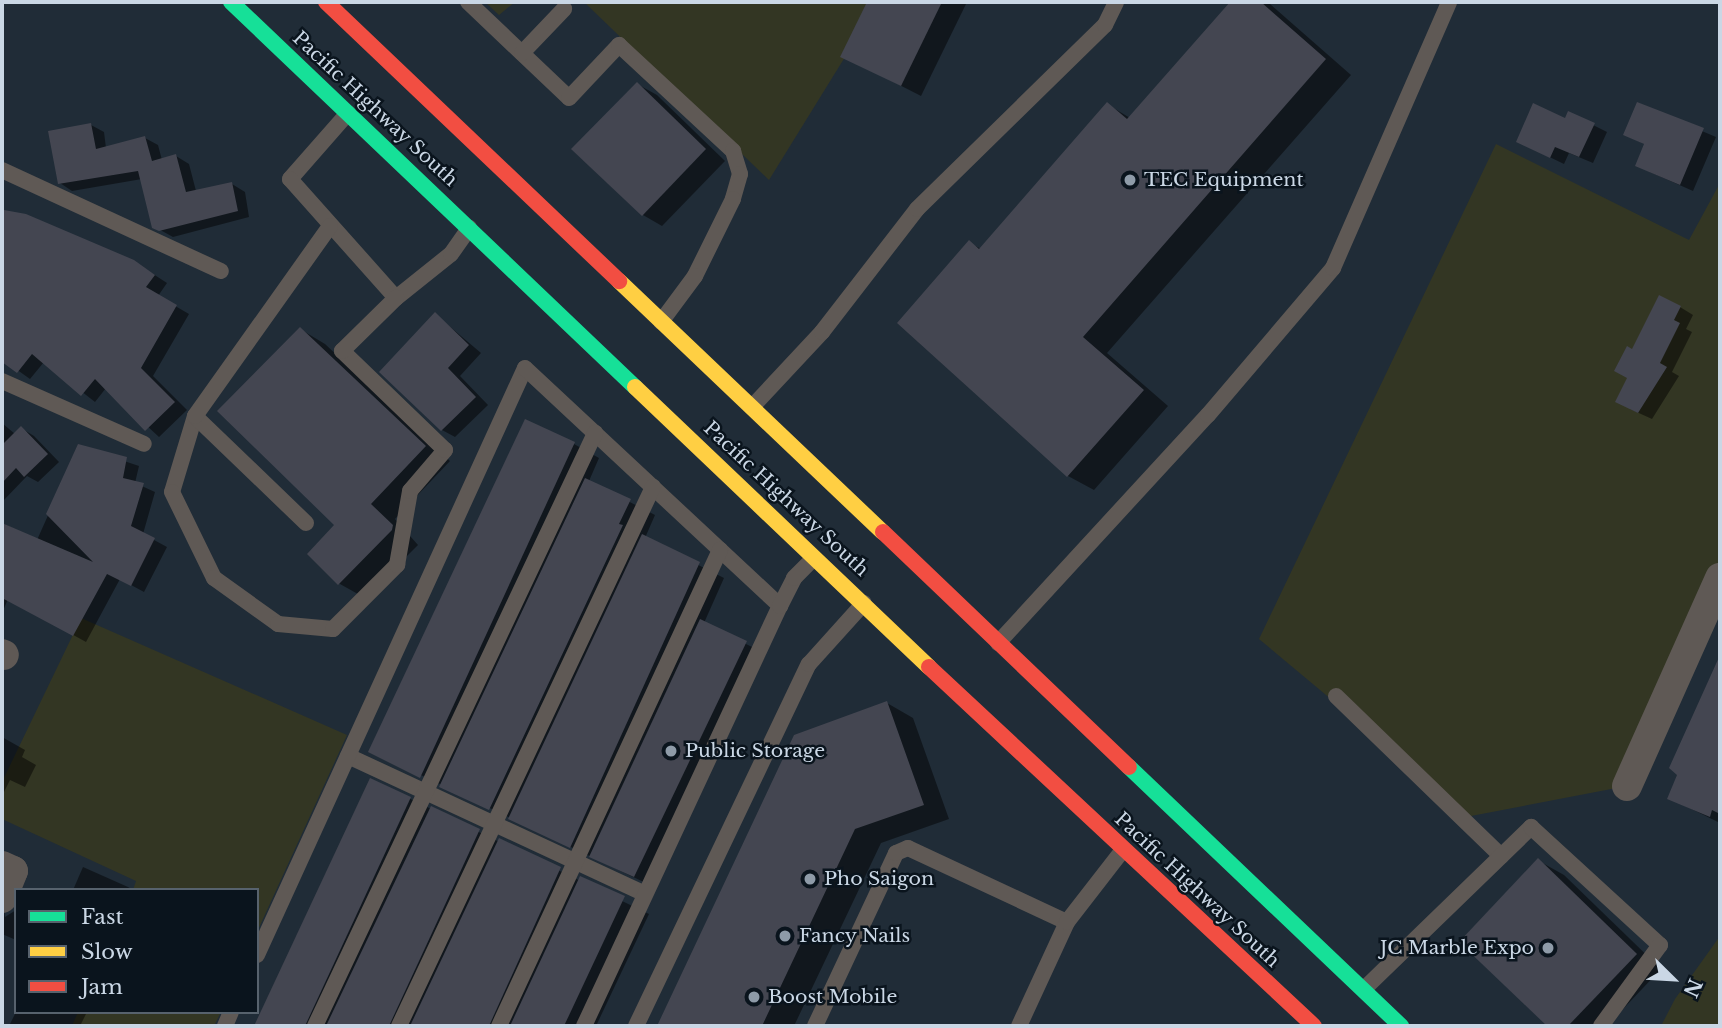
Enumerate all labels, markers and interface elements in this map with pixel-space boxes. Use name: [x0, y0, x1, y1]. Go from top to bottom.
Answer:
street label: Pacific Highway South: [288, 26, 462, 192]
place label: TEC Equipment: [1144, 169, 1304, 191]
marker: TEC Equipment: [1122, 172, 1138, 188]
street label: Pacific Highway South: [699, 416, 873, 582]
place label: Public Storage: [685, 740, 825, 762]
marker: Public Storage: [663, 743, 679, 759]
street label: Pacific Highway South: [1110, 807, 1284, 973]
place label: Pho Saigon: [824, 868, 934, 890]
marker: Pho Saigon: [802, 871, 818, 887]
legend: [14, 888, 259, 1014]
text: Fast: [81, 904, 123, 930]
place label: Fancy Nails: [799, 925, 911, 947]
marker: Fancy Nails: [777, 928, 793, 944]
place label: JC Marble Expo: [1380, 937, 1534, 959]
text: Slow: [81, 939, 133, 965]
marker: JC Marble Expo: [1540, 940, 1556, 956]
north arrow: [1638, 944, 1708, 1014]
text: Jam: [81, 974, 123, 1000]
text: N: [1679, 975, 1707, 1001]
place label: Boost Mobile: [768, 986, 897, 1008]
marker: Boost Mobile: [746, 989, 762, 1005]

